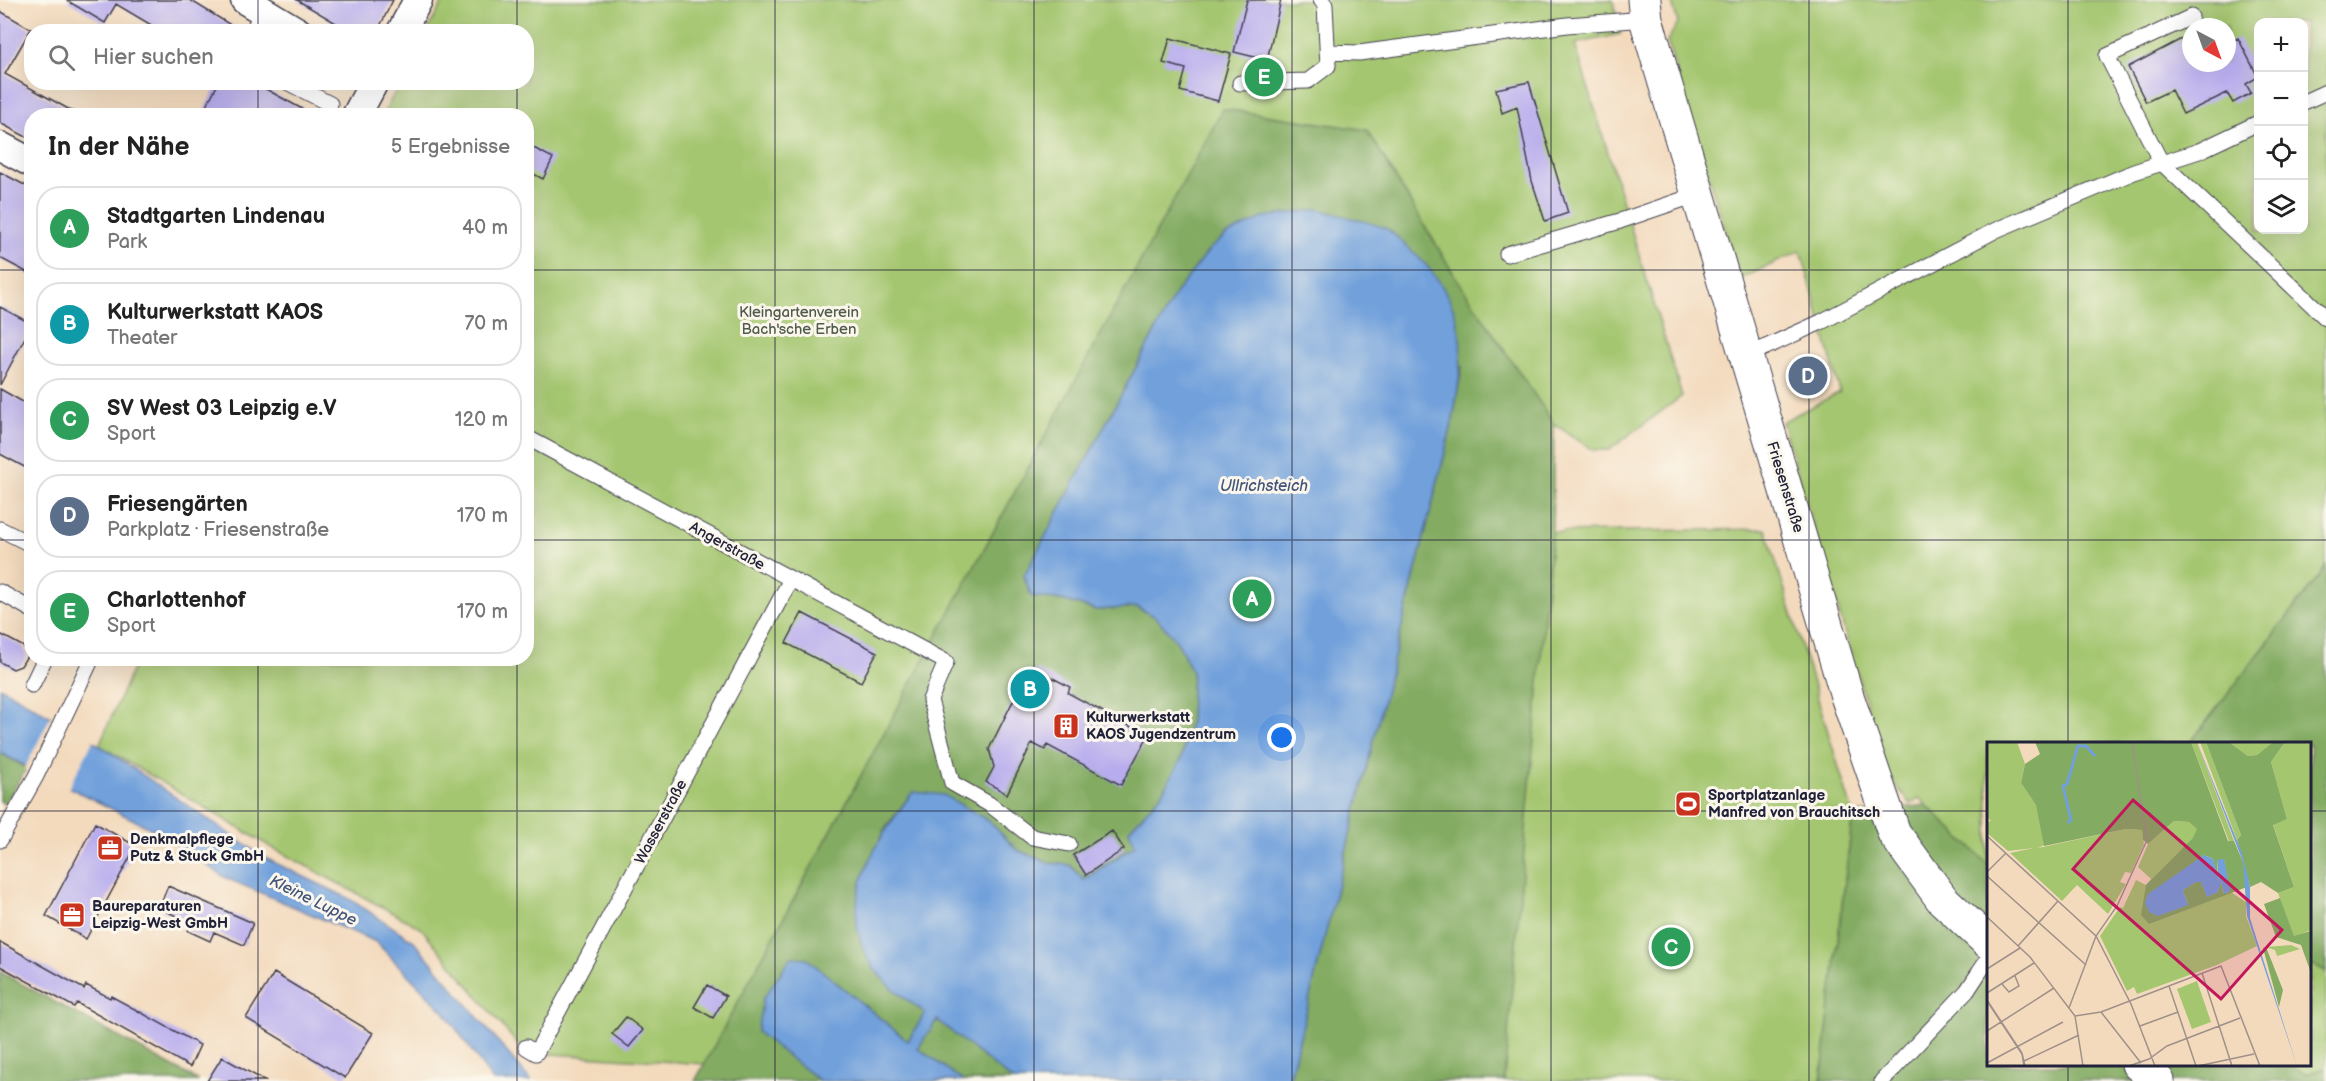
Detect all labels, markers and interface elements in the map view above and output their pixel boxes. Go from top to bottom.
north arrow [2182,18,2236,72]
map controls [2254,18,2308,234]
button: + [2254,18,2308,72]
search box [24,24,534,90]
icon: search [45,41,78,74]
text: Hier suchen [93,44,214,71]
pin: E [1244,54,1284,100]
button: − [2254,72,2308,126]
button: locate [2254,126,2308,180]
text: In der Nähe [48,132,190,163]
text: 5 Ergebnisse [391,135,510,159]
button: layers [2254,180,2308,234]
text: Stadtgarten Lindenau [107,203,325,230]
text: A [63,216,76,240]
text: 40 m [462,216,508,240]
text: Park [107,230,147,254]
text: Kulturwerkstatt KAOS [107,299,323,326]
park label: Kleingartenverein Bach'sche Erben [739,303,859,339]
text: B [62,312,77,336]
text: 70 m [464,312,508,336]
text: Theater [107,326,177,350]
pin: D [1788,354,1828,398]
text: SV West 03 Leipzig e.V [107,395,337,422]
text: C [62,408,77,432]
text: 120 m [455,408,508,432]
text: Sport [107,422,156,446]
street label: Friesenstraße [1762,439,1808,535]
water label: Ullrichsteich [1220,477,1308,496]
text: Friesengärten [107,491,248,518]
text: D [63,504,76,528]
text: 170 m [457,504,508,528]
street label: Angerstraße [686,517,768,575]
text: Parkplatz · Friesenstraße [107,518,329,542]
pin: A [1232,576,1272,622]
text: Charlottenhof [107,587,246,614]
text: E [63,600,76,624]
text: 170 m [457,600,508,624]
text: Sport [107,614,156,638]
pin: B [1010,666,1050,712]
place label: Kulturwerkstatt KAOS Jugendzentrum [1086,708,1236,744]
building icon: Kulturwerkstatt KAOS Jugendzentrum [1051,711,1081,741]
your location [1267,723,1296,752]
inset map [1987,742,2311,1066]
street label: Wasserstraße [631,776,691,868]
place label: Sportplatzanlage Manfred von Brauchitsch [1708,786,1880,822]
sports icon: Sportplatzanlage Manfred von Brauchitsch [1673,789,1703,819]
place label: Denkmalpflege Putz & Stuck GmbH [130,830,264,866]
office icon: Denkmalpflege Putz & Stuck GmbH [95,833,125,863]
water label: Kleine Luppe [266,872,360,930]
place label: Baureparaturen Leipzig-West GmbH [92,897,228,933]
office icon: Baureparaturen Leipzig-West GmbH [57,900,87,930]
pin: C [1652,924,1690,970]

